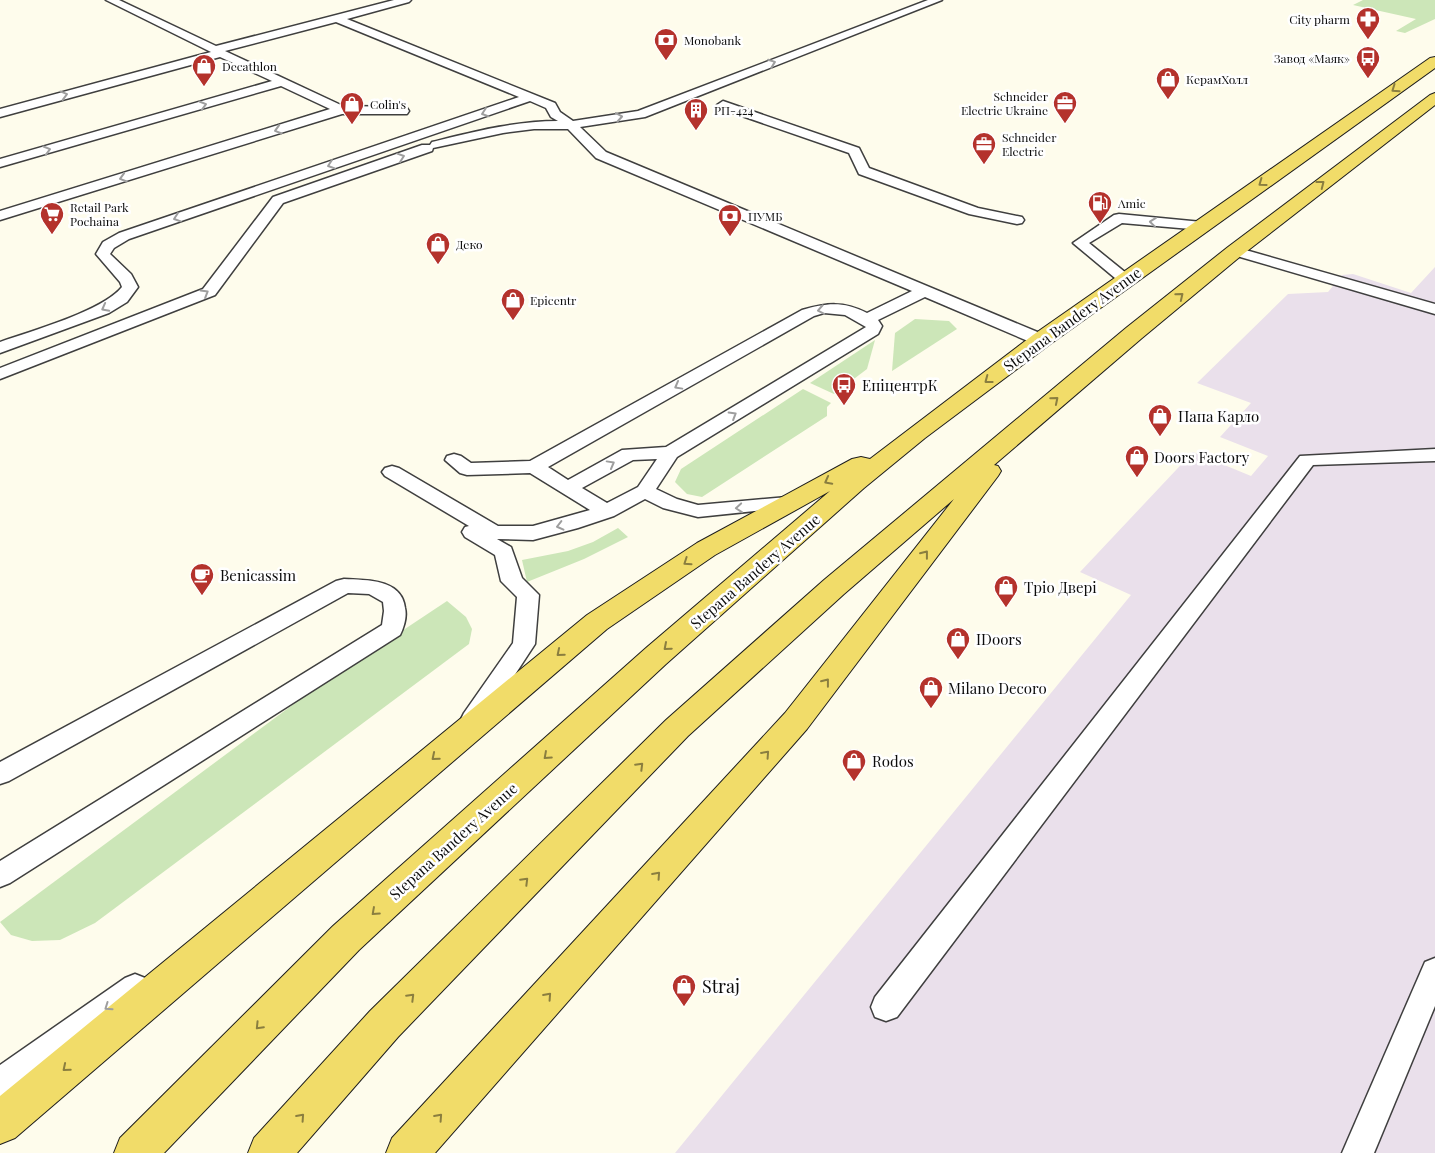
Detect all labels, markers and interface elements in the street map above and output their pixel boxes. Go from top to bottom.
pharmacy icon: City pharm [1355,6,1381,40]
place label: City pharm [1289,11,1350,27]
bank icon: Monobank [653,27,679,61]
place label: Monobank [684,32,741,48]
bus stop icon: Завод «Маяк» [1355,45,1381,79]
place label: Завод «Маяк» [1274,50,1350,66]
shop icon: Decathlon [191,53,217,87]
place label: Decathlon [222,58,277,74]
one-way arrow [767,59,775,69]
shop icon: КерамХолл [1155,66,1181,100]
place label: КерамХолл [1186,71,1248,87]
one-way arrow [1391,83,1401,92]
place label: Schneider Electric Ukraine [961,88,1049,118]
office icon: Schneider Electric Ukraine [1052,90,1078,124]
one-way arrow [59,91,67,101]
shop icon: Colin's [339,91,365,125]
place label: Colin's [370,96,406,112]
building icon: РП-424 [683,97,709,131]
one-way arrow [199,100,207,111]
place label: РП-424 [714,102,754,118]
one-way arrow [481,107,490,117]
one-way arrow [614,113,623,123]
one-way arrow [274,124,282,134]
place label: Schneider Electric [1002,129,1057,159]
office icon: Schneider Electric [971,131,997,165]
one-way arrow [42,145,50,155]
one-way arrow [397,153,405,163]
one-way arrow [327,160,336,170]
one-way arrow [119,173,127,183]
one-way arrow [1259,177,1268,186]
one-way arrow [1315,182,1324,190]
fuel station icon: Amic [1087,190,1113,224]
place label: Amic [1117,195,1146,211]
place label: Retail Park Pochaina [70,199,129,229]
supermarket icon: Retail Park Pochaina [39,201,65,235]
bank icon: ПУМБ [717,203,743,237]
place label: ПУМБ [748,208,782,224]
one-way arrow [174,212,182,222]
one-way arrow [1149,216,1157,227]
shop icon: Деко [425,231,451,265]
place label: Деко [456,236,483,252]
street label: Stepana Bandery Avenue [999,262,1145,376]
shop icon: Epicentr [500,287,526,321]
one-way arrow [199,289,208,299]
place label: Epicentr [530,292,577,308]
one-way arrow [1174,293,1183,301]
one-way arrow [101,302,110,312]
one-way arrow [817,305,826,315]
bus stop icon: ЕпіцентрК [831,372,857,406]
one-way arrow [985,374,994,382]
place label: ЕпіцентрК [862,375,938,395]
one-way arrow [675,380,684,390]
one-way arrow [1050,397,1059,406]
shop icon: Папа Карло [1147,403,1173,437]
place label: Папа Карло [1178,406,1259,426]
one-way arrow [727,412,736,422]
shop icon: Doors Factory [1124,444,1150,478]
place label: Doors Factory [1154,447,1250,467]
one-way arrow [605,461,614,471]
one-way arrow [825,475,834,485]
one-way arrow [734,502,742,513]
street label: Stepana Bandery Avenue [686,509,824,633]
one-way arrow [556,520,565,531]
one-way arrow [920,551,928,560]
one-way arrow [683,556,693,565]
cafe icon: Benicassim [189,562,215,596]
place label: Benicassim [220,565,297,585]
shop icon: Тріо Двері [993,574,1019,608]
place label: Тріо Двері [1024,577,1097,597]
shop icon: IDoors [945,626,971,660]
place label: IDoors [976,629,1022,649]
one-way arrow [664,641,673,650]
one-way arrow [557,647,566,655]
shop icon: Milano Decoro [918,675,944,709]
place label: Milano Decoro [948,678,1047,698]
one-way arrow [820,679,828,688]
shop icon: Rodos [841,748,867,782]
one-way arrow [543,750,552,759]
one-way arrow [432,751,441,760]
one-way arrow [760,751,769,760]
place label: Rodos [872,751,914,771]
one-way arrow [634,763,643,772]
street label: Stepana Bandery Avenue [385,778,521,904]
one-way arrow [651,872,660,881]
one-way arrow [520,878,529,887]
one-way arrow [371,906,380,915]
shop icon: Straj [671,973,697,1007]
place label: Straj [702,974,740,998]
one-way arrow [542,992,551,1001]
one-way arrow [405,994,414,1003]
one-way arrow [104,1001,113,1011]
one-way arrow [256,1021,265,1030]
one-way arrow [62,1062,71,1071]
one-way arrow [296,1113,305,1122]
one-way arrow [434,1113,443,1122]

